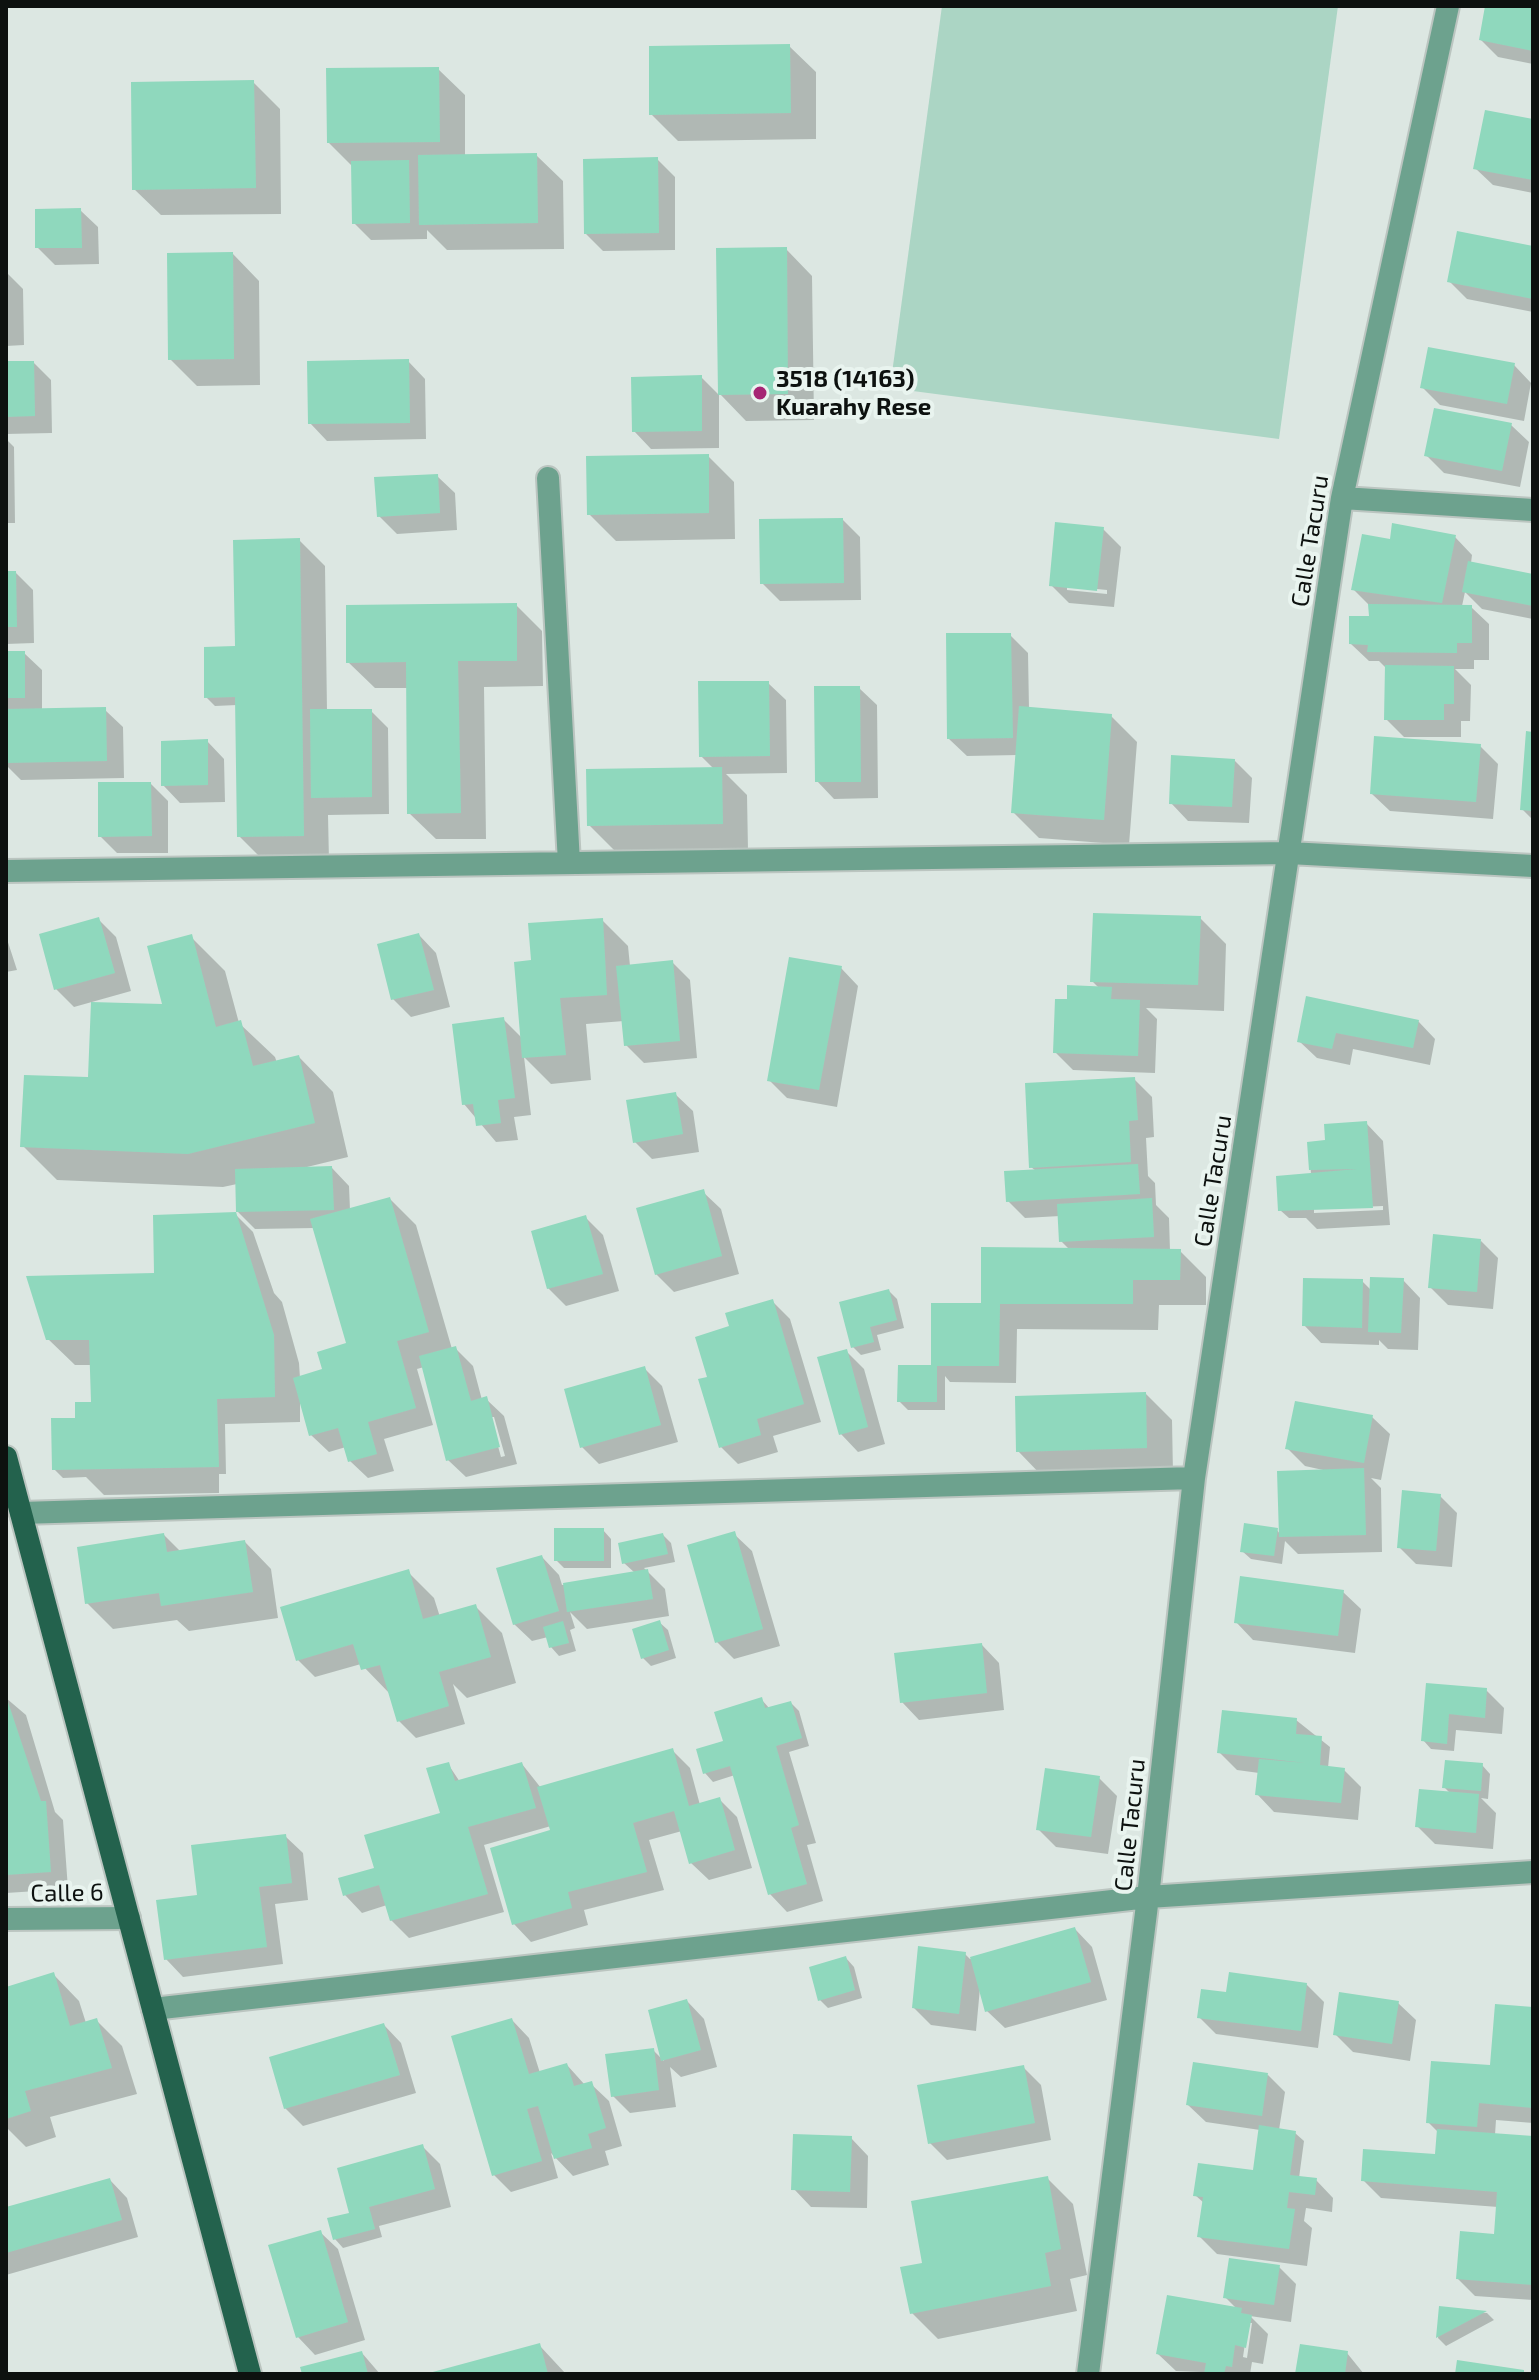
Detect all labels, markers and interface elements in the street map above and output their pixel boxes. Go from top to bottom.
place label: 3518 (14163) Kuarahy Rese [776,365,931,421]
marker: 3518 (14163) Kuarahy Rese [751,384,769,402]
street label: Calle Tacuru [1285,473,1335,609]
street label: Calle Tacuru [1188,1113,1238,1249]
street label: Calle Tacuru [1109,1757,1151,1893]
street label: Calle 6 [30,1878,104,1908]

